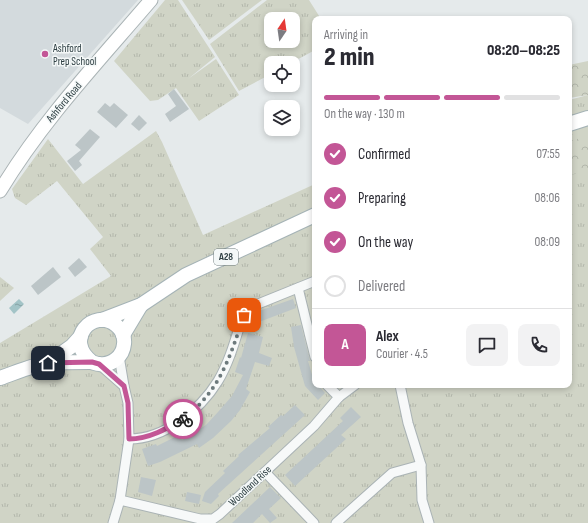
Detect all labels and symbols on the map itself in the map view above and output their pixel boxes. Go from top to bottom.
north arrow [264,12,300,48]
place label: Ashford Prep School [52,42,96,68]
marker: Ashford Prep School [40,49,50,59]
street label: Ashford Road [43,79,85,126]
road number: A28 [214,249,238,265]
pin [227,298,261,332]
pin [31,346,65,380]
courier [163,399,203,439]
street label: Woodland Rise [226,463,274,509]

